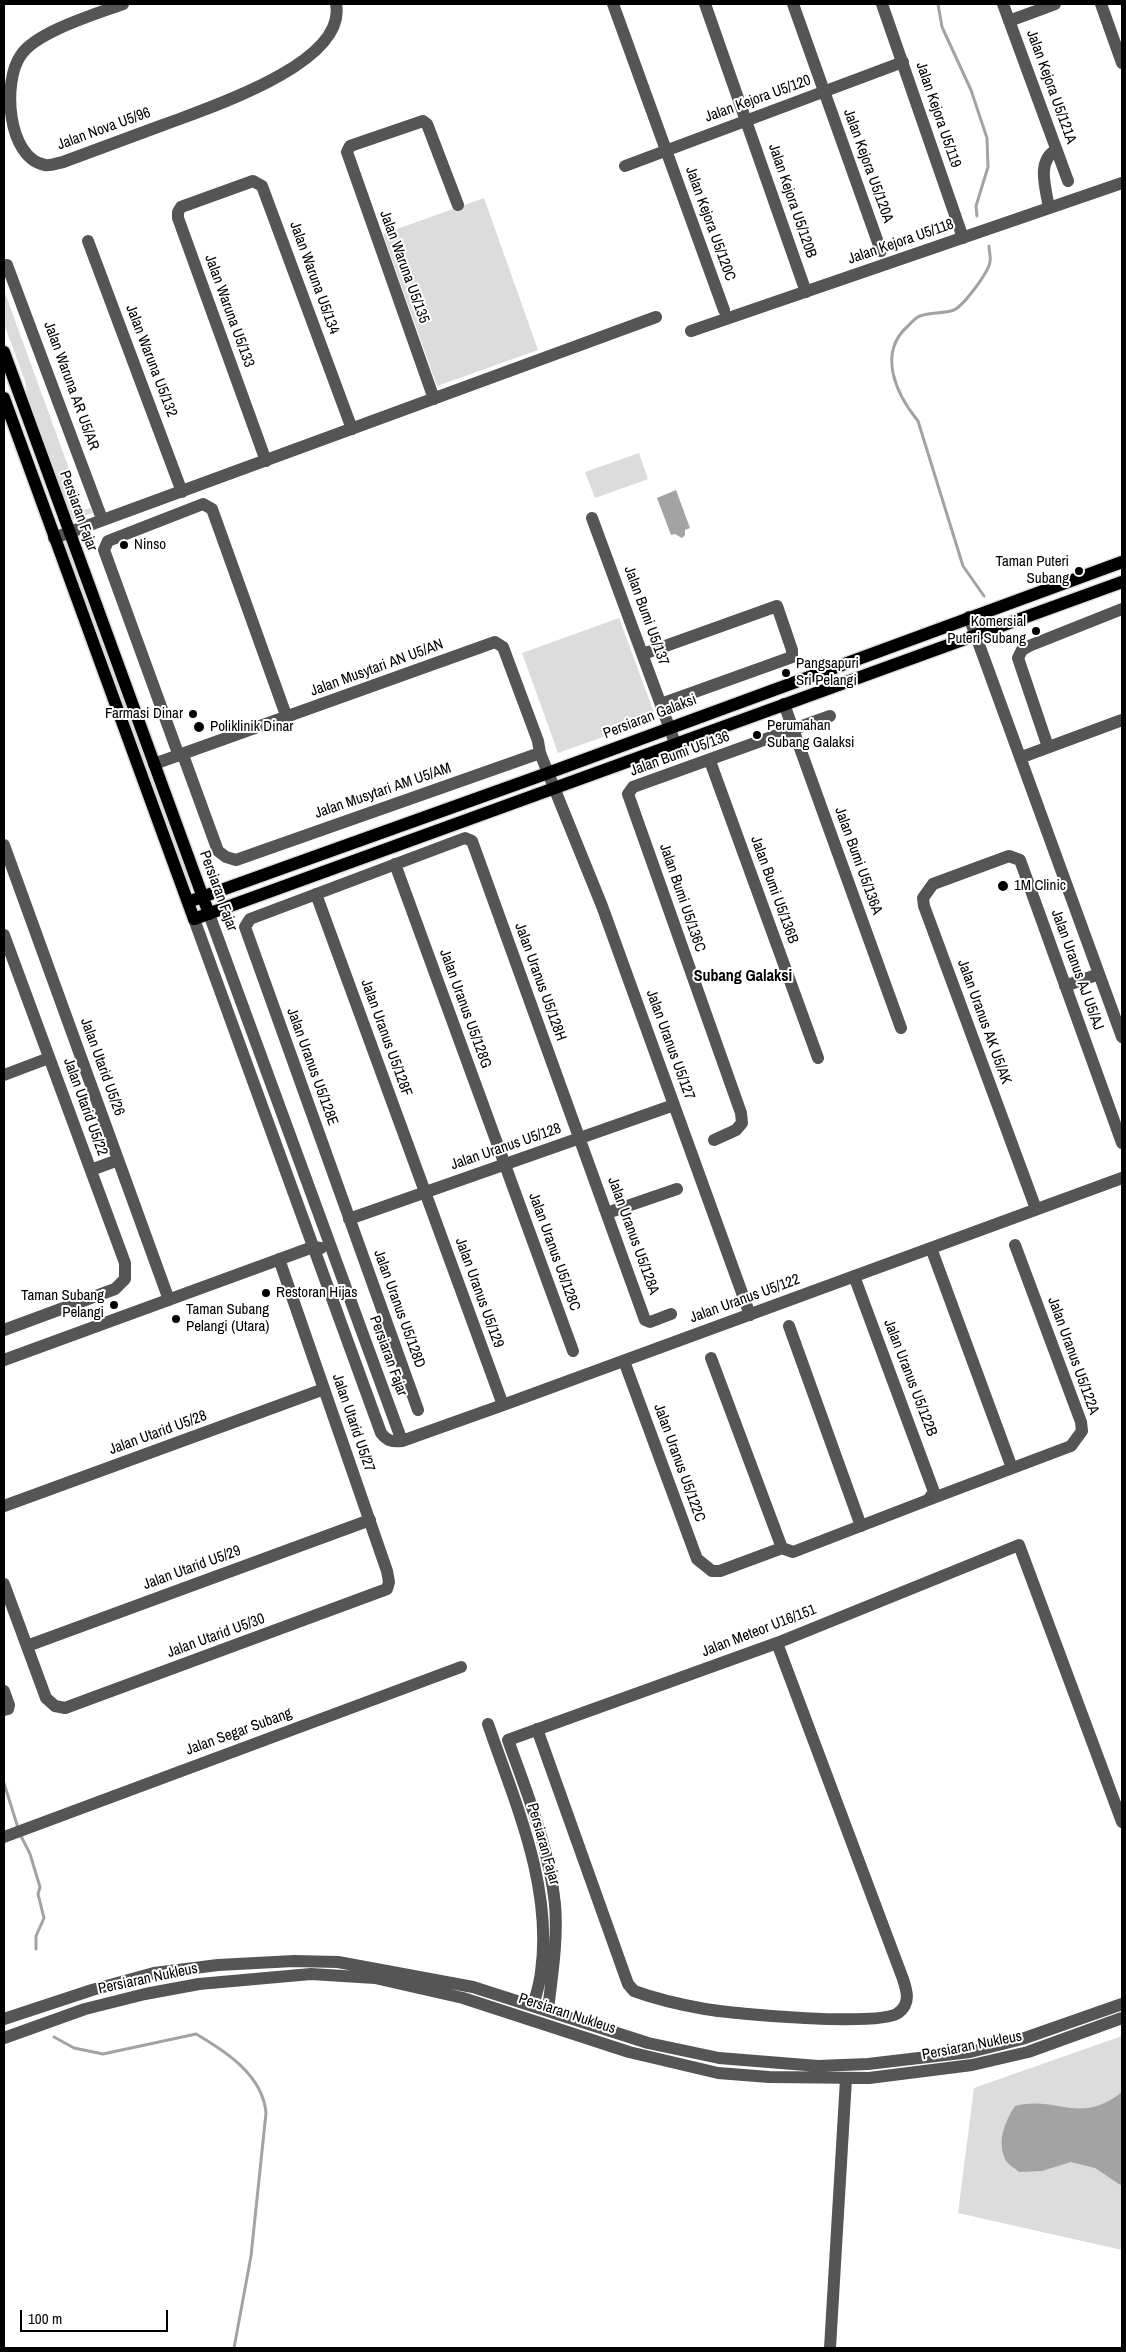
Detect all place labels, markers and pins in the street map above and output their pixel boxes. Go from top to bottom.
place label: Ninso [134,536,166,554]
marker: Ninso [118,539,130,551]
place label: Taman Puteri Subang [996,553,1069,588]
marker: Taman Puteri Subang [1073,565,1085,577]
place label: Komersial Puteri Subang [947,613,1026,648]
marker: Komersial Puteri Subang [1030,625,1042,637]
place label: Pangsapuri Sri Pelangi [796,655,859,690]
marker: Pangsapuri Sri Pelangi [780,667,792,679]
place label: Farmasi Dinar [105,705,183,723]
marker: Farmasi Dinar [187,708,199,720]
place label: Perumahan Subang Galaksi [767,717,855,752]
place label: Poliklinik Dinar [210,718,293,736]
marker: Poliklinik Dinar [192,720,206,734]
marker: Perumahan Subang Galaksi [751,729,763,741]
place label: 1M Clinic [1014,877,1066,895]
marker: 1M Clinic [996,879,1010,893]
place label: Restoran Hijas [276,1284,357,1302]
place label: Taman Subang Pelangi [21,1287,104,1322]
marker: Restoran Hijas [260,1287,272,1299]
marker: Taman Subang Pelangi [108,1299,120,1311]
place label: Taman Subang Pelangi (Utara) [186,1301,269,1336]
marker: Taman Subang Pelangi (Utara) [170,1313,182,1325]

